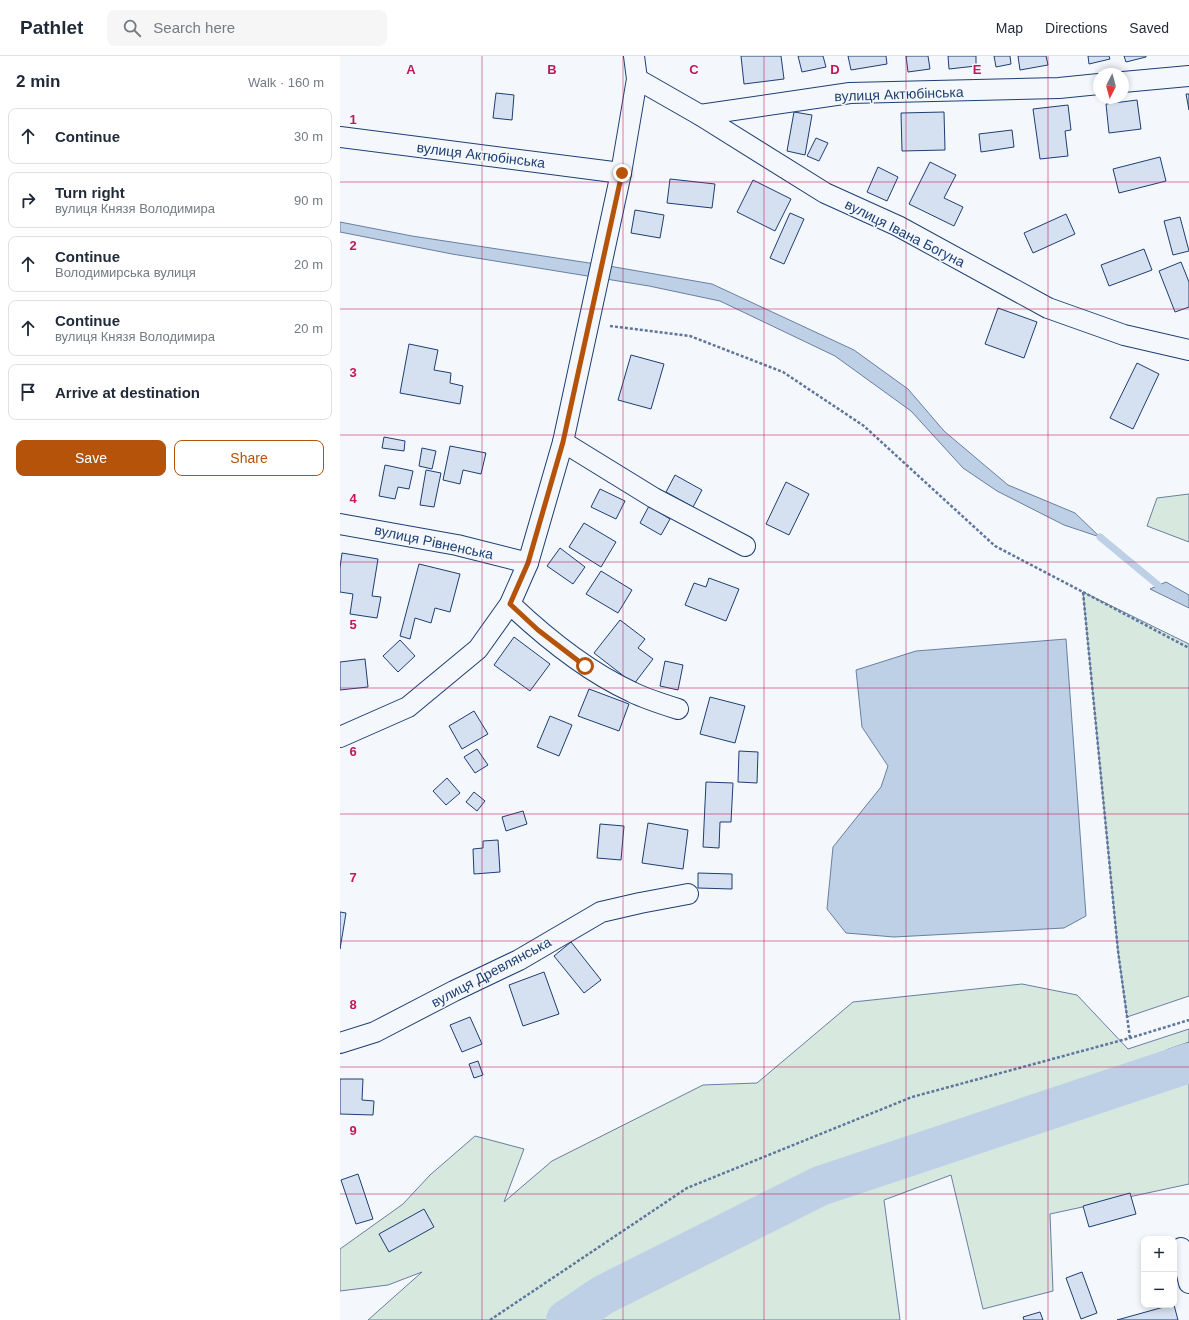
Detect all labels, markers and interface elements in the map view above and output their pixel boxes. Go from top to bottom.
search box [107,10,387,46]
text: Pathlet [20,17,83,38]
icon: search [121,17,143,39]
text: Search here [153,19,235,36]
text: Map [996,20,1023,36]
text: Directions [1045,20,1107,36]
text: Saved [1129,20,1169,36]
text: A [406,62,416,77]
text: B [547,62,557,77]
text: C [689,62,699,77]
text: D [830,62,840,77]
text: E [973,62,982,77]
north arrow [1093,68,1129,104]
text: 2 min [16,72,60,91]
text: Walk · 160 m [248,75,324,90]
street label: вулиця Актюбінська [834,84,964,104]
text: 1 [349,112,357,127]
icon: ahead [17,125,39,147]
text: Continue [55,128,120,145]
text: 30 m [294,129,323,144]
street label: вулиця Актюбінська [416,139,546,171]
route end [613,164,631,182]
text: Turn right [55,184,125,201]
icon: right [17,189,39,211]
text: 90 m [294,193,323,208]
street label: вулиця Івана Богуна [842,196,968,270]
text: вулиця Князя Володимира [55,201,215,216]
text: 2 [349,238,357,253]
text: Continue [55,248,120,265]
icon: ahead [17,253,39,275]
text: 20 m [294,257,323,272]
text: Володимирська вулиця [55,265,196,280]
text: Continue [55,312,120,329]
icon: ahead [17,317,39,339]
text: 20 m [294,321,323,336]
text: вулиця Князя Володимира [55,329,215,344]
text: 3 [349,365,357,380]
icon: arrive [17,381,39,403]
text: Arrive at destination [55,384,200,401]
button: Save [16,440,166,476]
button: Share [174,440,324,476]
text: 4 [349,491,357,506]
street label: вулиця Рівненська [373,522,495,562]
text: 5 [349,617,357,632]
route start [576,657,594,675]
text: 6 [349,744,357,759]
text: 7 [349,870,357,885]
street label: вулиця Древлянська [428,934,554,1010]
text: 8 [349,997,357,1012]
text: 9 [349,1123,357,1138]
map controls [1141,1236,1177,1308]
button: + [1141,1236,1177,1272]
button: − [1141,1272,1177,1308]

